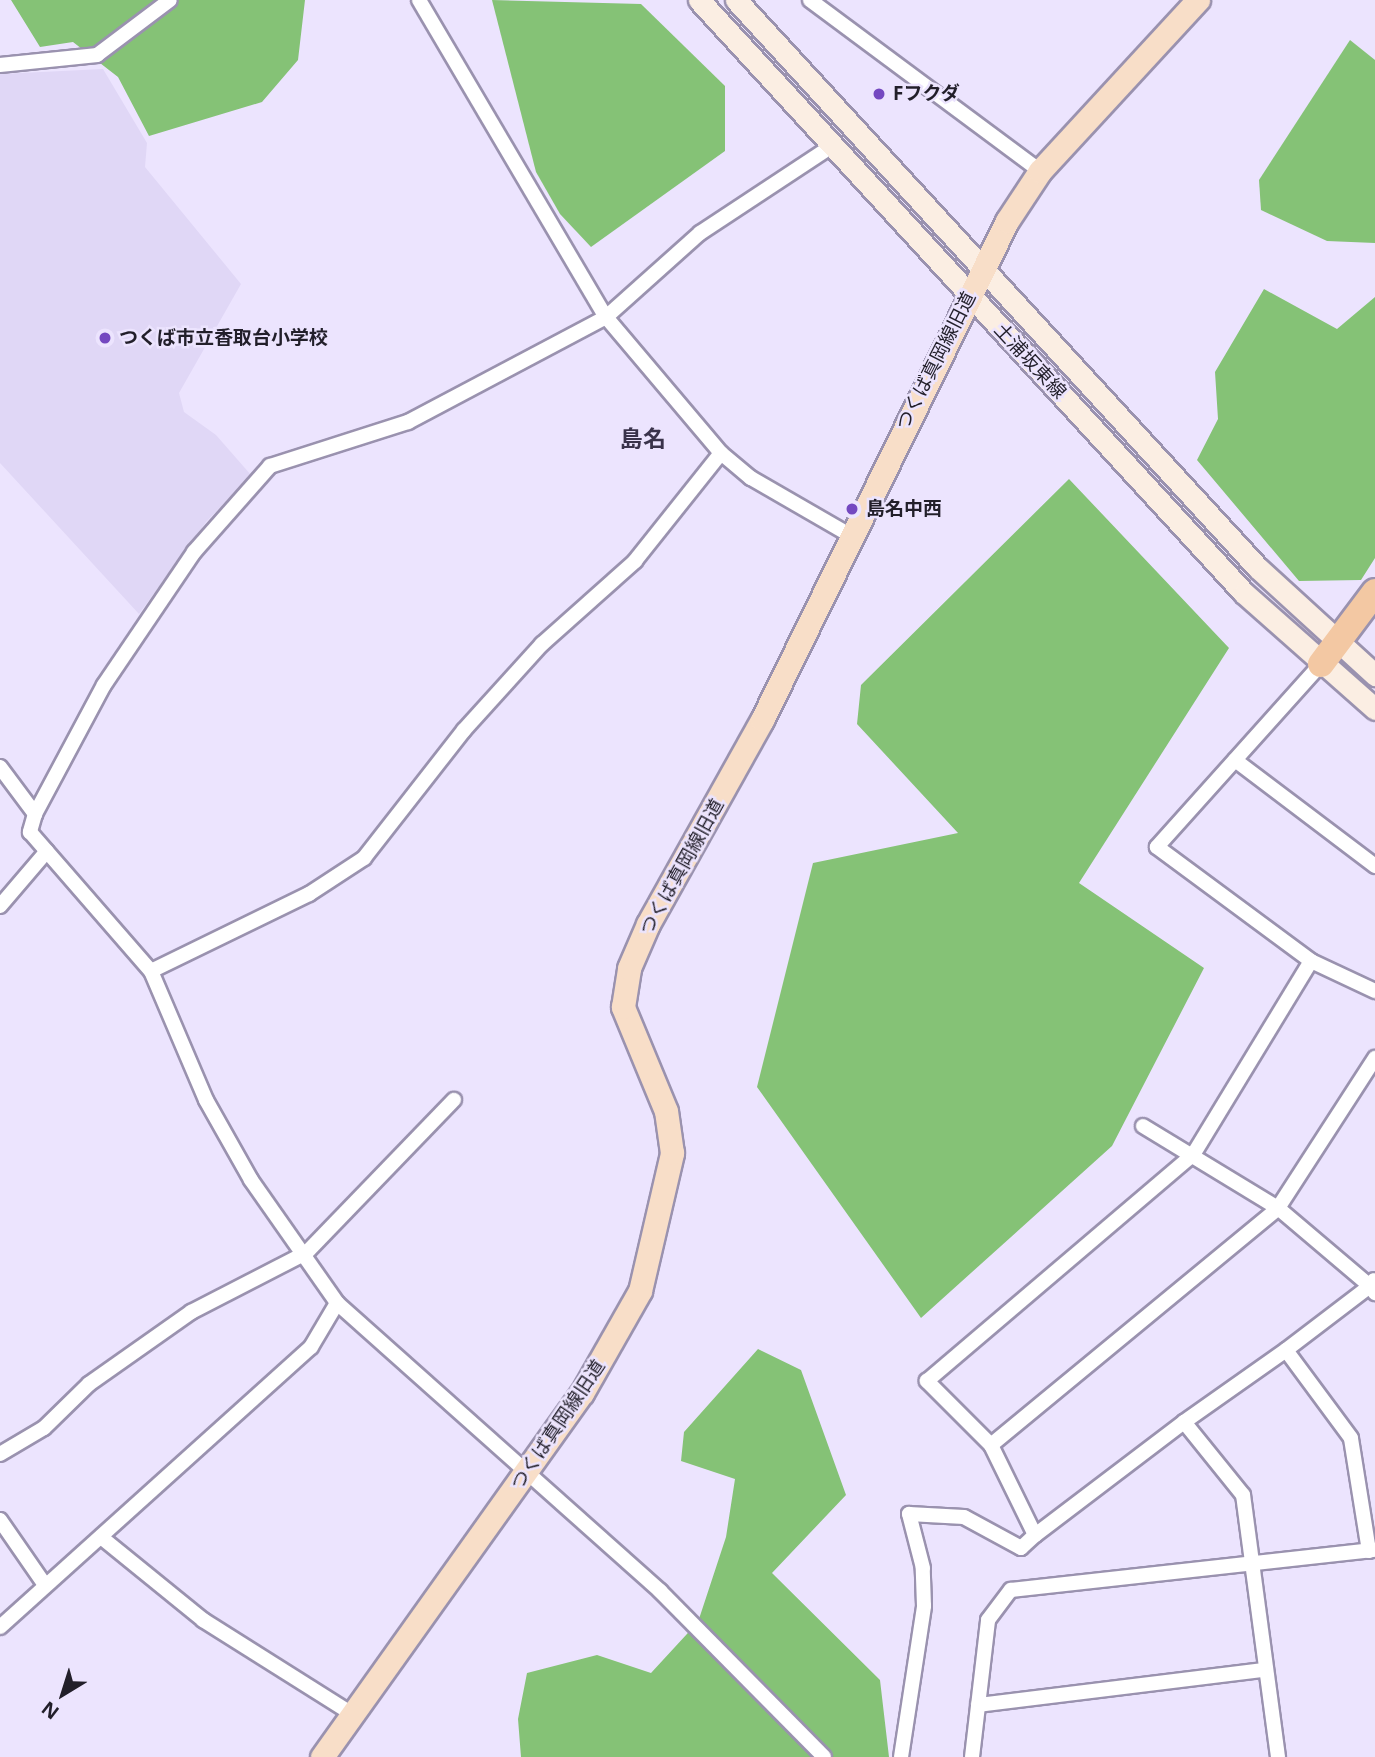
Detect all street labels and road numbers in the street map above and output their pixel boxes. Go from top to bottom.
street label: つくば真岡線旧道 [891,288,981,434]
street label: 土浦坂東線 [989,318,1071,404]
street label: つくば真岡線旧道 [635,795,729,939]
street label: つくば真岡線旧道 [506,1356,610,1494]

